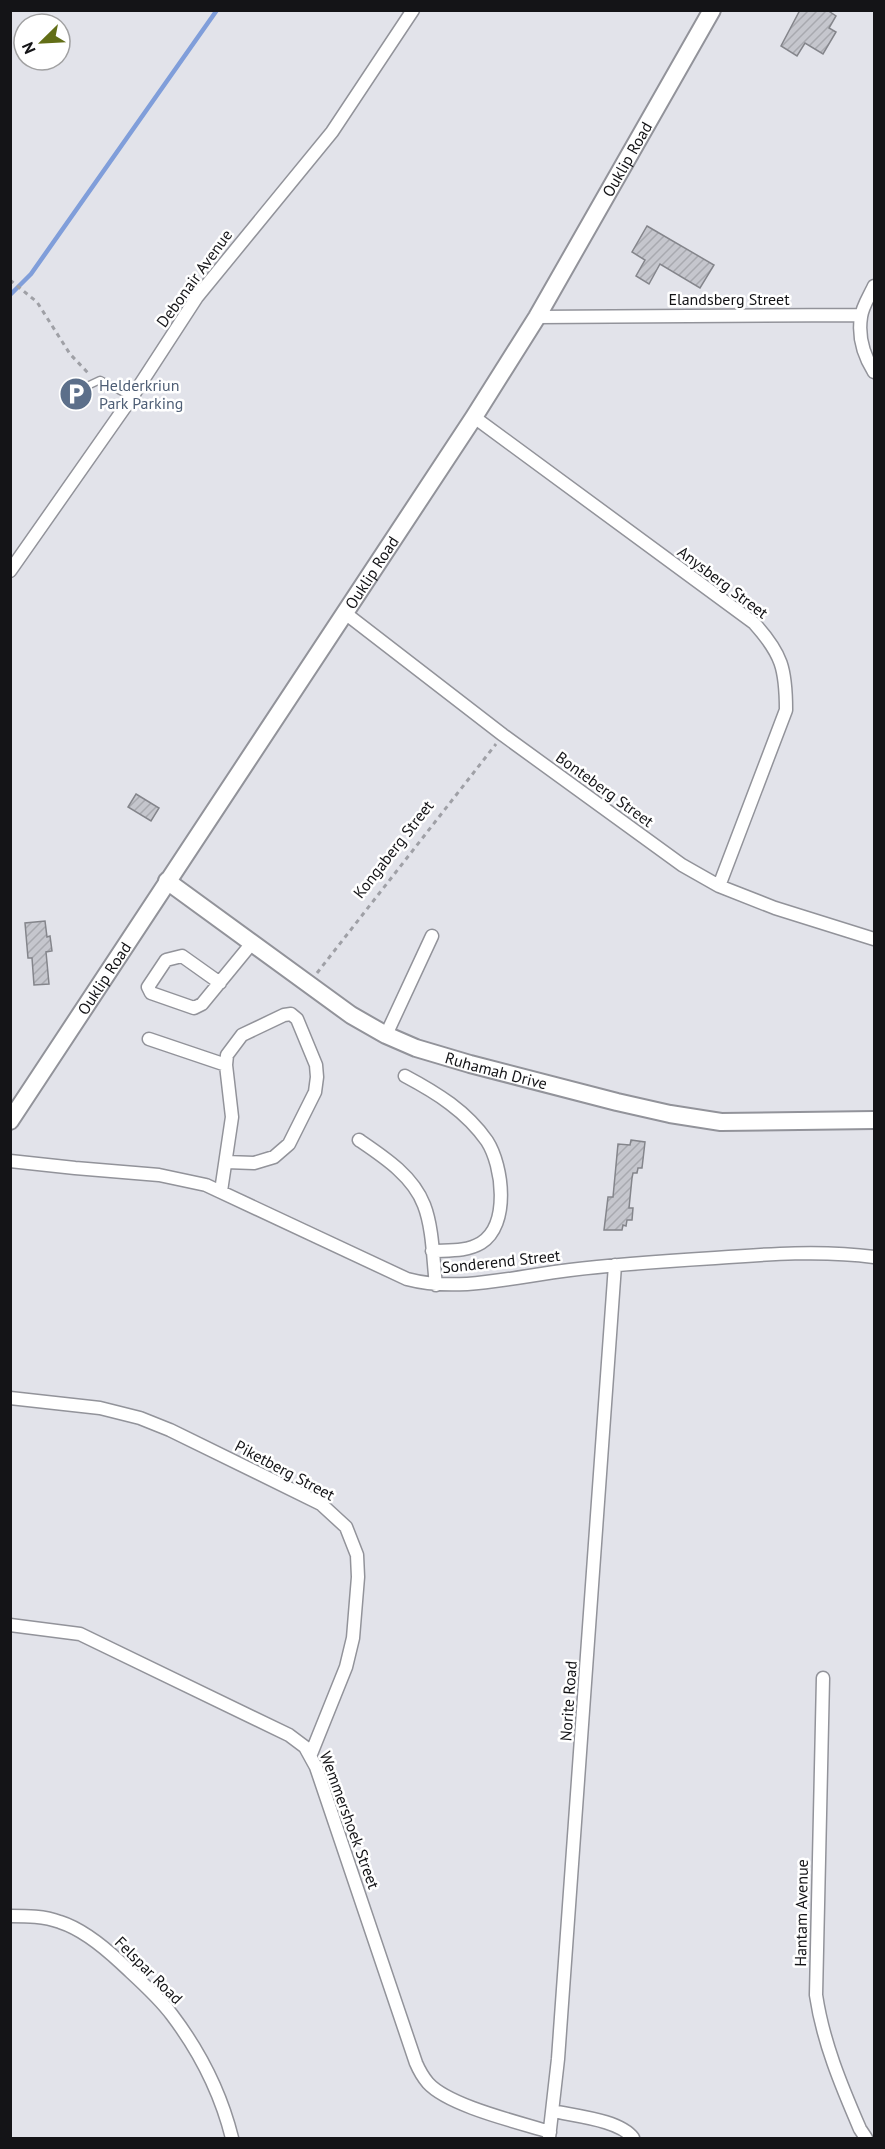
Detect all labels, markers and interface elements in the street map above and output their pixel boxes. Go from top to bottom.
north arrow [12,12,72,72]
text: N [17,39,40,57]
street label: Ouklip Road [598,118,656,200]
street label: Debonair Avenue [152,225,236,331]
street label: Elandsberg Street [668,289,790,309]
place label: Helderkriun Park Parking [99,375,183,413]
parking icon: Helderkriun Park Parking [58,376,94,412]
street label: Ouklip Road [340,532,403,613]
street label: Anysberg Street [674,541,773,623]
street label: Bonteberg Street [552,747,658,832]
street label: Kongaberg Street [349,796,438,902]
street label: Ouklip Road [73,938,135,1018]
street label: Ruhamah Drive [443,1047,549,1094]
street label: Sonderend Street [441,1245,562,1277]
street label: Piketberg Street [232,1435,339,1505]
street label: Norite Road [555,1660,581,1742]
street label: Wemmershoek Street [316,1749,384,1892]
street label: Hantam Avenue [790,1859,812,1967]
street label: Felspar Road [111,1932,187,2008]

